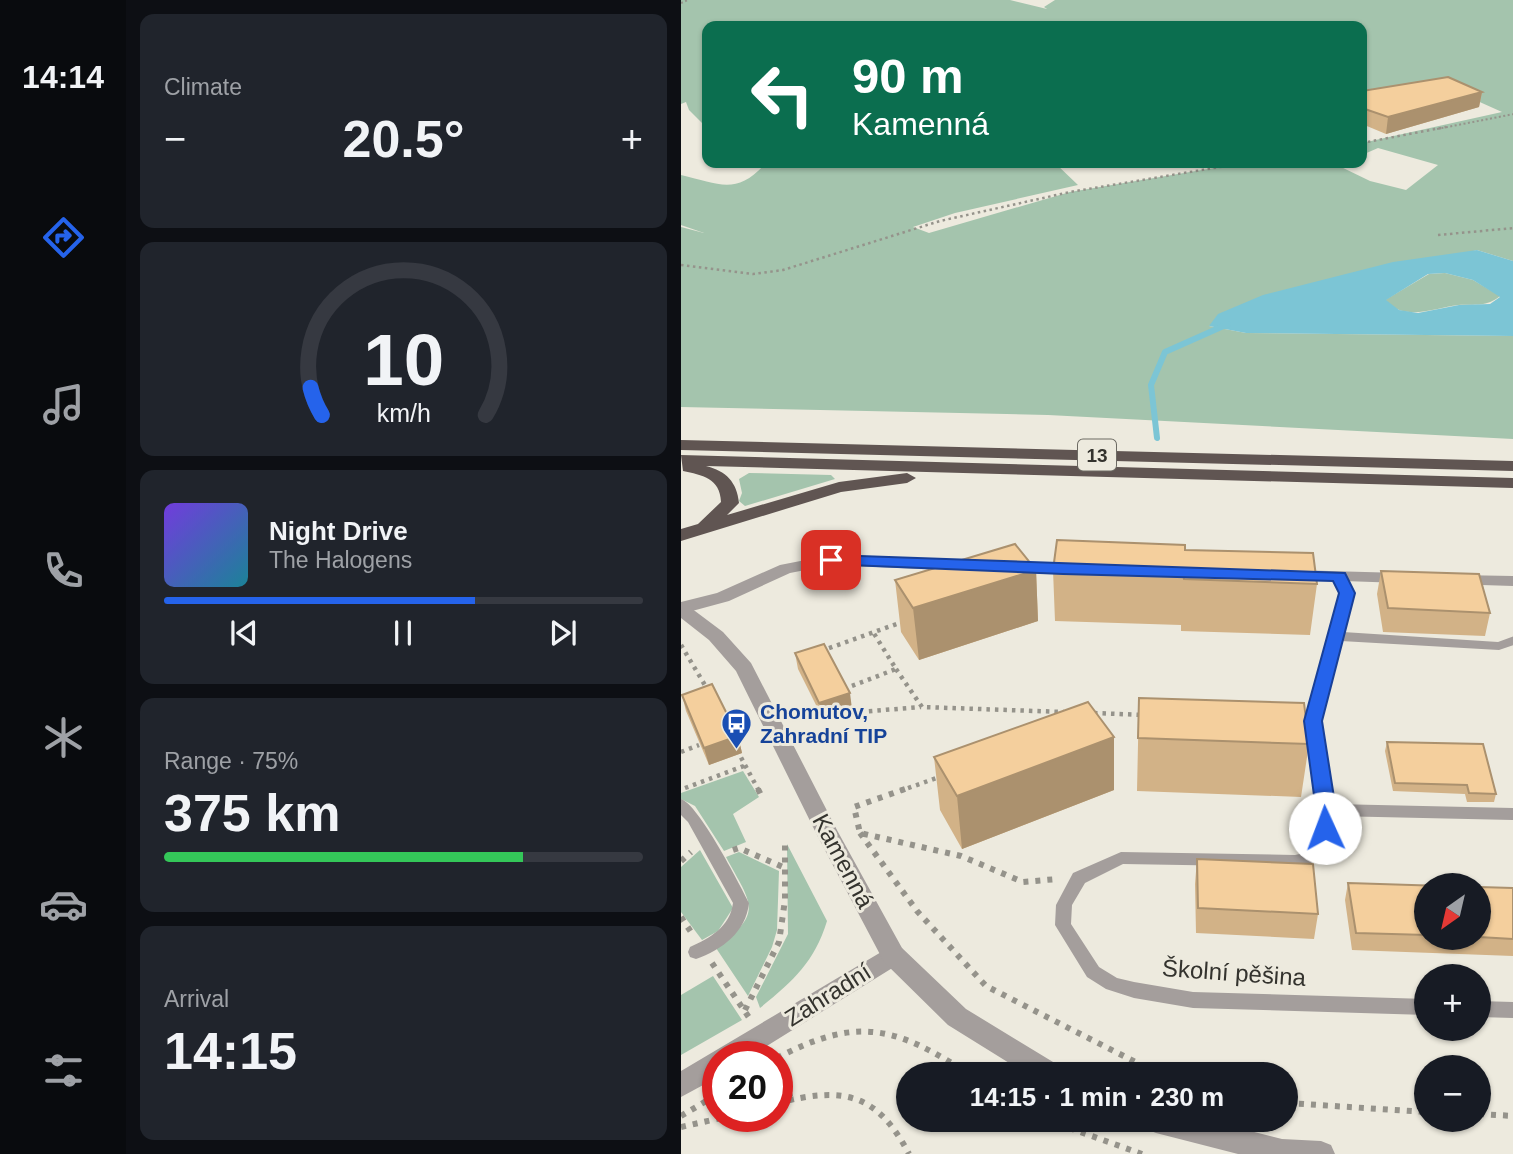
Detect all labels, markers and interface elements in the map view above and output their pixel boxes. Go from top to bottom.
icon: left [737,49,828,140]
text: 90 m [852,49,964,103]
text: 14:14 [22,59,104,95]
text: Climate [164,74,242,100]
text: Kamenná [852,106,989,142]
text: 20.5° [342,110,465,168]
text: − [164,118,186,160]
text: + [621,118,643,160]
icon: directions [39,213,88,262]
text: 10 [363,319,444,400]
icon: music [39,380,88,429]
text: km/h [376,399,431,427]
road number: 13 [1078,440,1116,470]
text: Night Drive [269,516,408,546]
pin [801,530,861,590]
icon: arrive [812,541,850,579]
icon: phone [39,546,88,595]
text: The Halogens [269,547,412,573]
icon: previous [225,614,263,652]
icon: pause [384,614,422,652]
icon: next [544,614,582,652]
place label: Chomutov, Zahradní TIP [760,700,887,747]
bus stop icon: Chomutov, Zahradní TIP [720,707,754,751]
icon: climate [39,713,88,762]
text: Range · 75% [164,748,298,774]
text: 375 km [164,784,340,842]
position arrow [1288,791,1362,865]
street label: Kamenná [807,809,880,913]
north arrow [1414,873,1491,950]
map controls [1414,873,1491,1132]
icon: car [39,880,88,929]
street label: Školní pěšina [1161,954,1307,991]
street label: Zahradní [780,958,876,1031]
button: + [1414,964,1491,1041]
text: Arrival [164,986,229,1012]
text: 14:15 [164,1022,297,1080]
speed limit sign: 20 [702,1041,793,1132]
icon: filters [39,1046,88,1095]
button: − [1414,1055,1491,1132]
text: 14:15 · 1 min · 230 m [970,1082,1224,1112]

